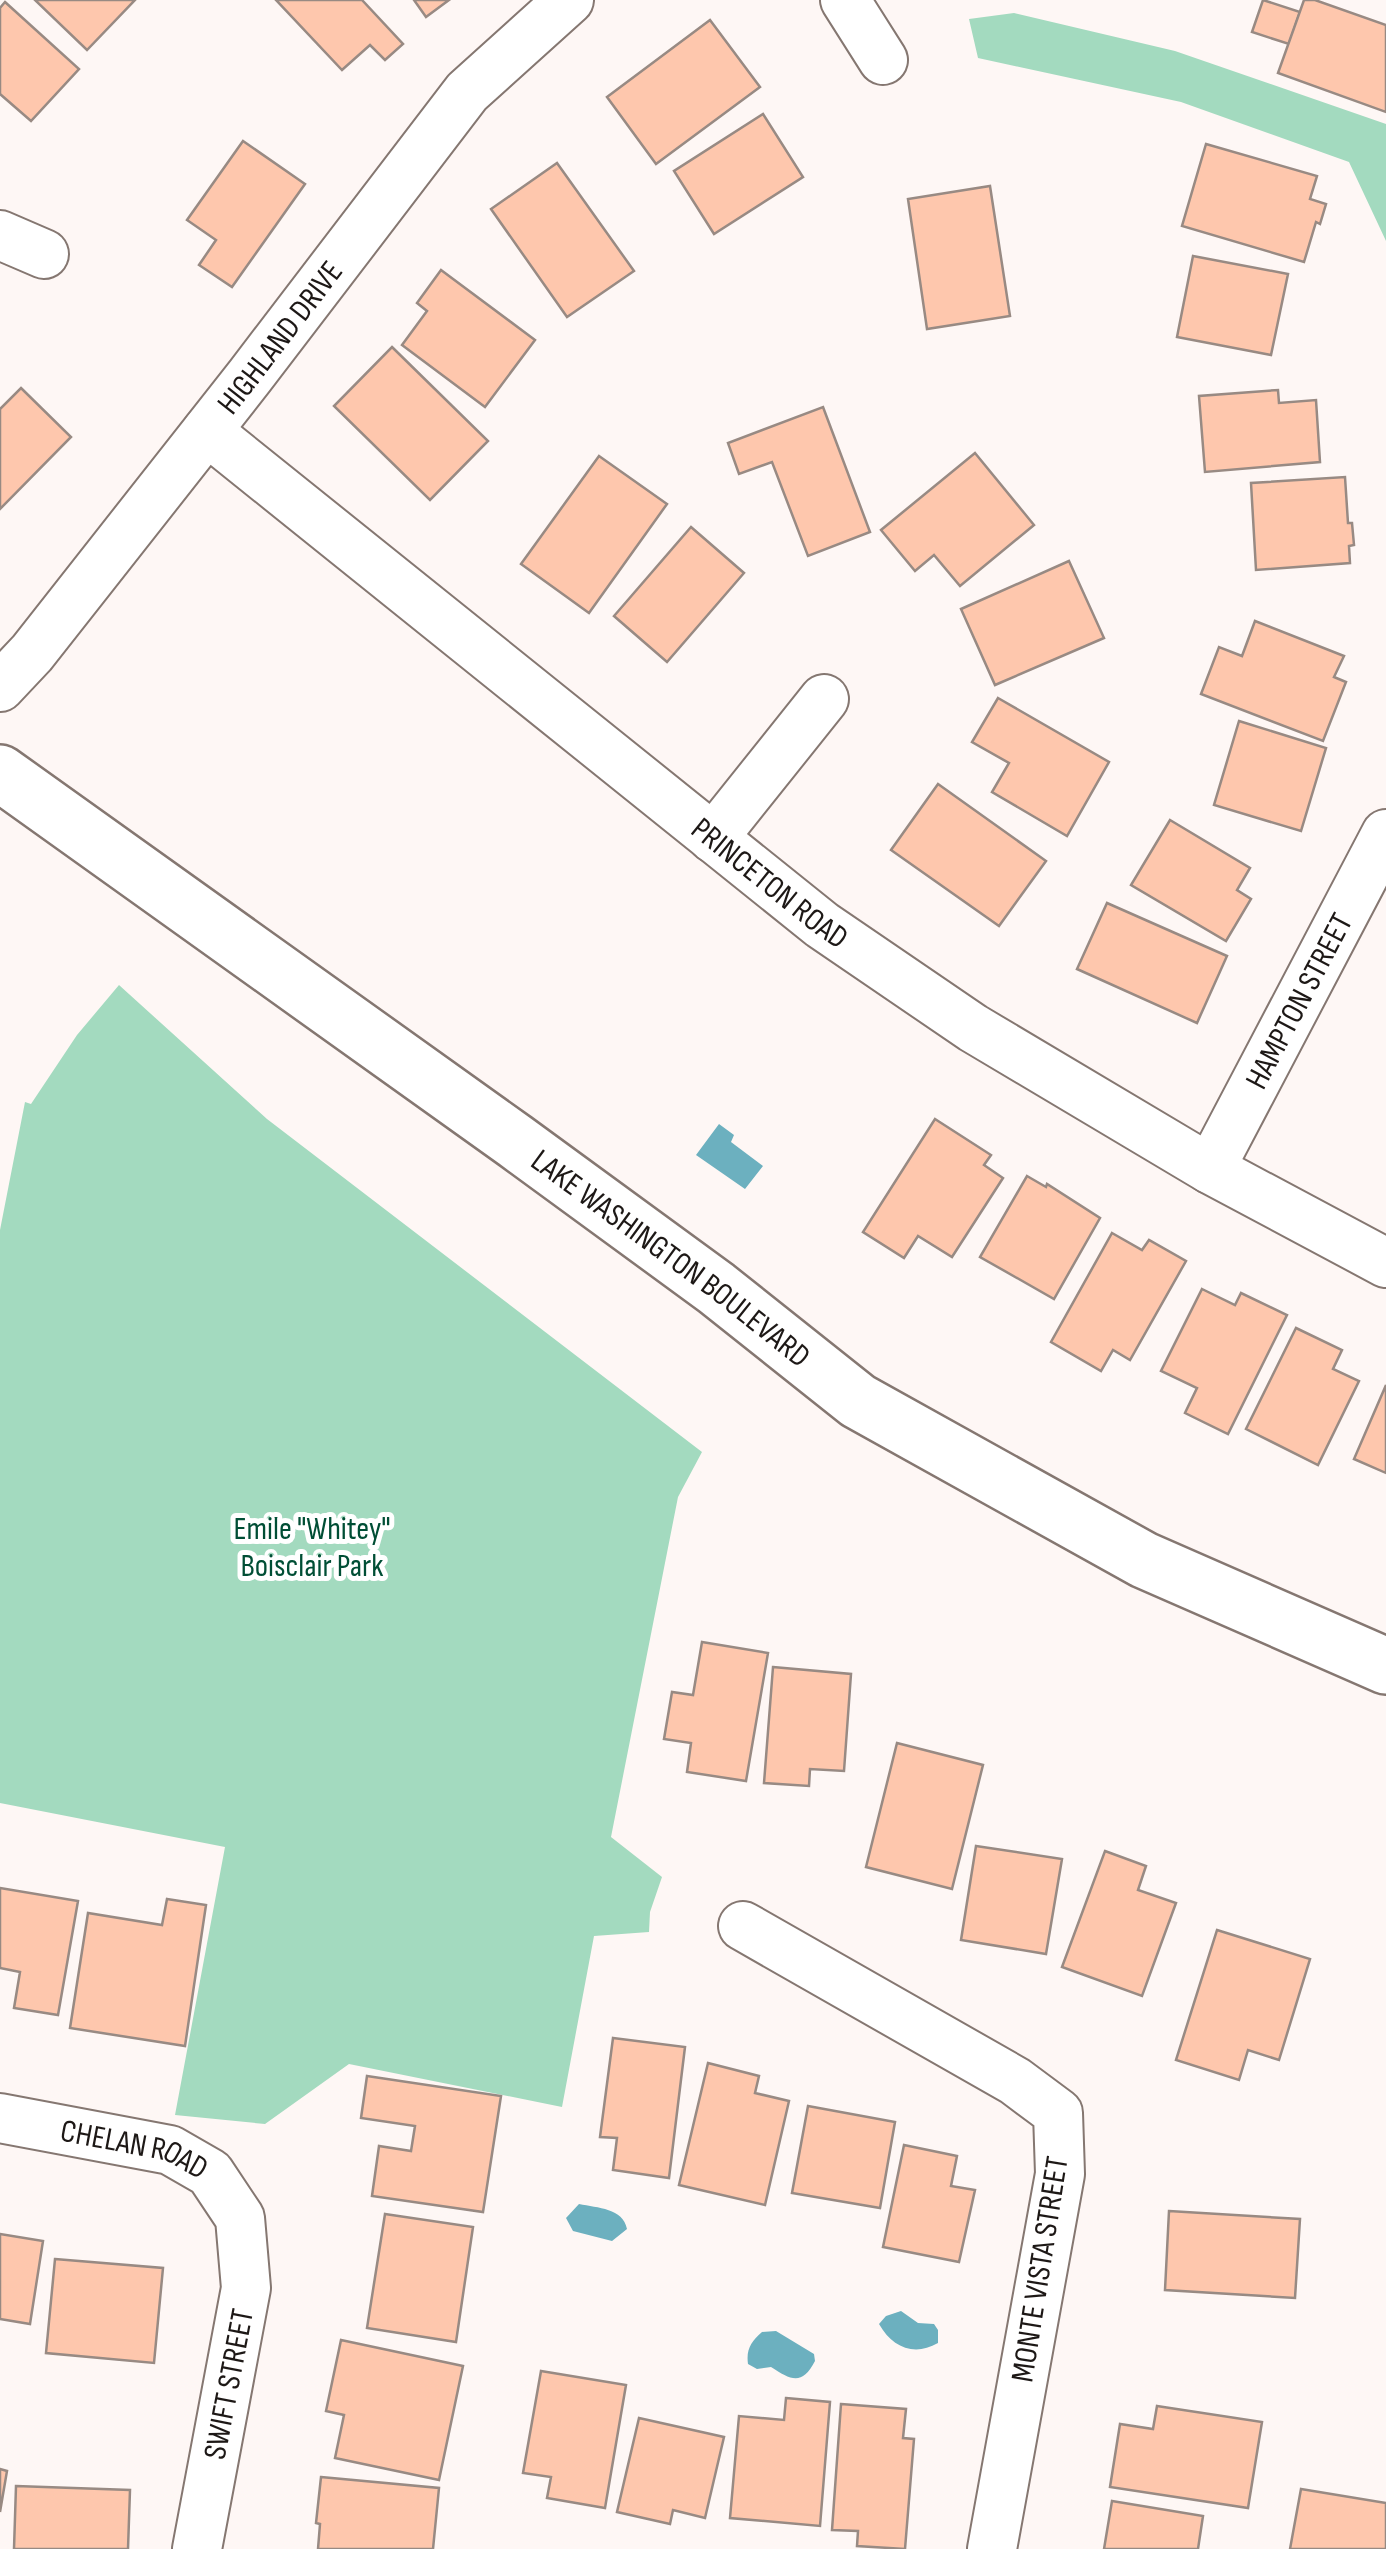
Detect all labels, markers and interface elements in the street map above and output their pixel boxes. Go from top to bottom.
street label: HIGHLAND DRIVE [210,254,352,422]
street label: PRINCETON ROAD [683,810,855,958]
street label: HAMPTON STREET [1238,907,1362,1096]
street label: LAKE WASHINGTON BOULEVARD [523,1142,818,1376]
park label: Emile "Whitey" Boisclair Park [233,1510,391,1586]
street label: CHELAN ROAD [57,2112,214,2189]
street label: MONTE VISTA STREET [1003,2154,1078,2385]
street label: SWIFT STREET [196,2306,263,2463]

